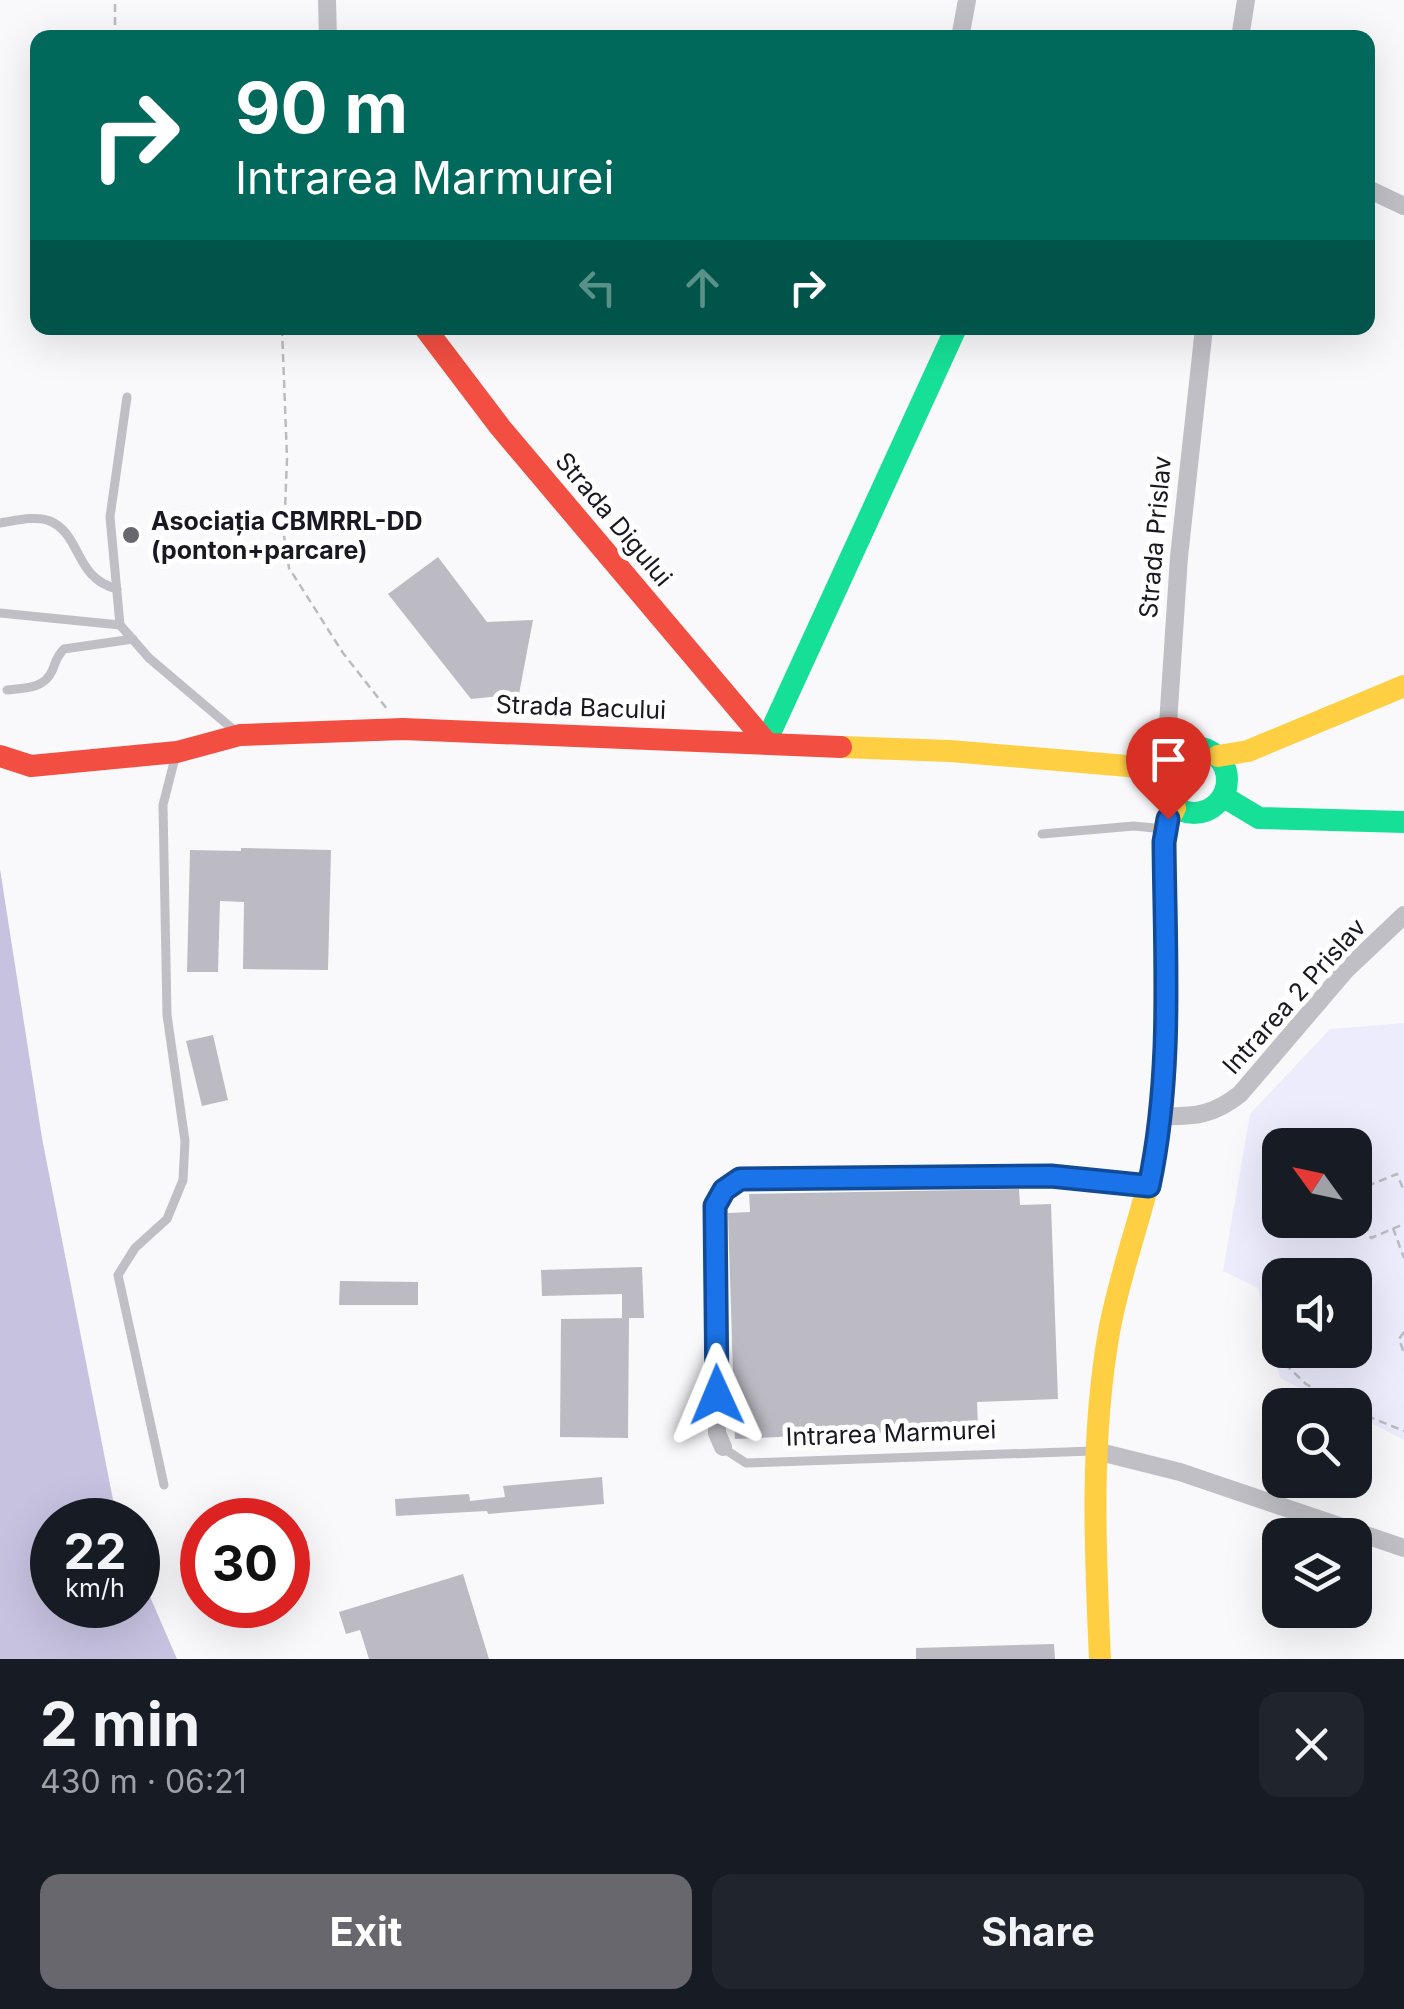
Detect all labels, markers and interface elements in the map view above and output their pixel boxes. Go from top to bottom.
text: 90 m [235,65,408,150]
icon: right [70,70,200,200]
text: Intrarea Marmurei [235,150,614,205]
icon: left [570,260,625,315]
icon: ahead [675,260,730,315]
icon: right [780,260,835,315]
street label: Strada Digului [549,446,679,592]
street label: Strada Prislav [1133,455,1177,619]
place label: Asociația CBMRRL-DD (ponton+parcare) [151,506,423,565]
marker: Asociația CBMRRL-DD (ponton+parcare) [120,524,142,546]
street label: Strada Bacului [495,689,667,725]
pin [1126,717,1211,820]
icon: arrive [1141,732,1196,787]
street label: Intrarea 2 Prislav [1216,912,1372,1080]
north arrow [1262,1128,1372,1238]
map controls [1262,1128,1372,1628]
button: sound [1262,1258,1372,1368]
position arrow [665,1343,769,1447]
button: search [1262,1388,1372,1498]
street label: Intrarea Marmurei [785,1414,997,1452]
speed limit sign: 30 [180,1498,310,1628]
button: layers [1262,1518,1372,1628]
text: 22 [64,1521,127,1581]
text: km/h [65,1573,125,1603]
text: 2 min [40,1688,200,1760]
button: close [1259,1692,1364,1797]
text: 430 m · 06:21 [40,1762,247,1801]
button: Exit [40,1874,692,1989]
button: Share [712,1874,1364,1989]

